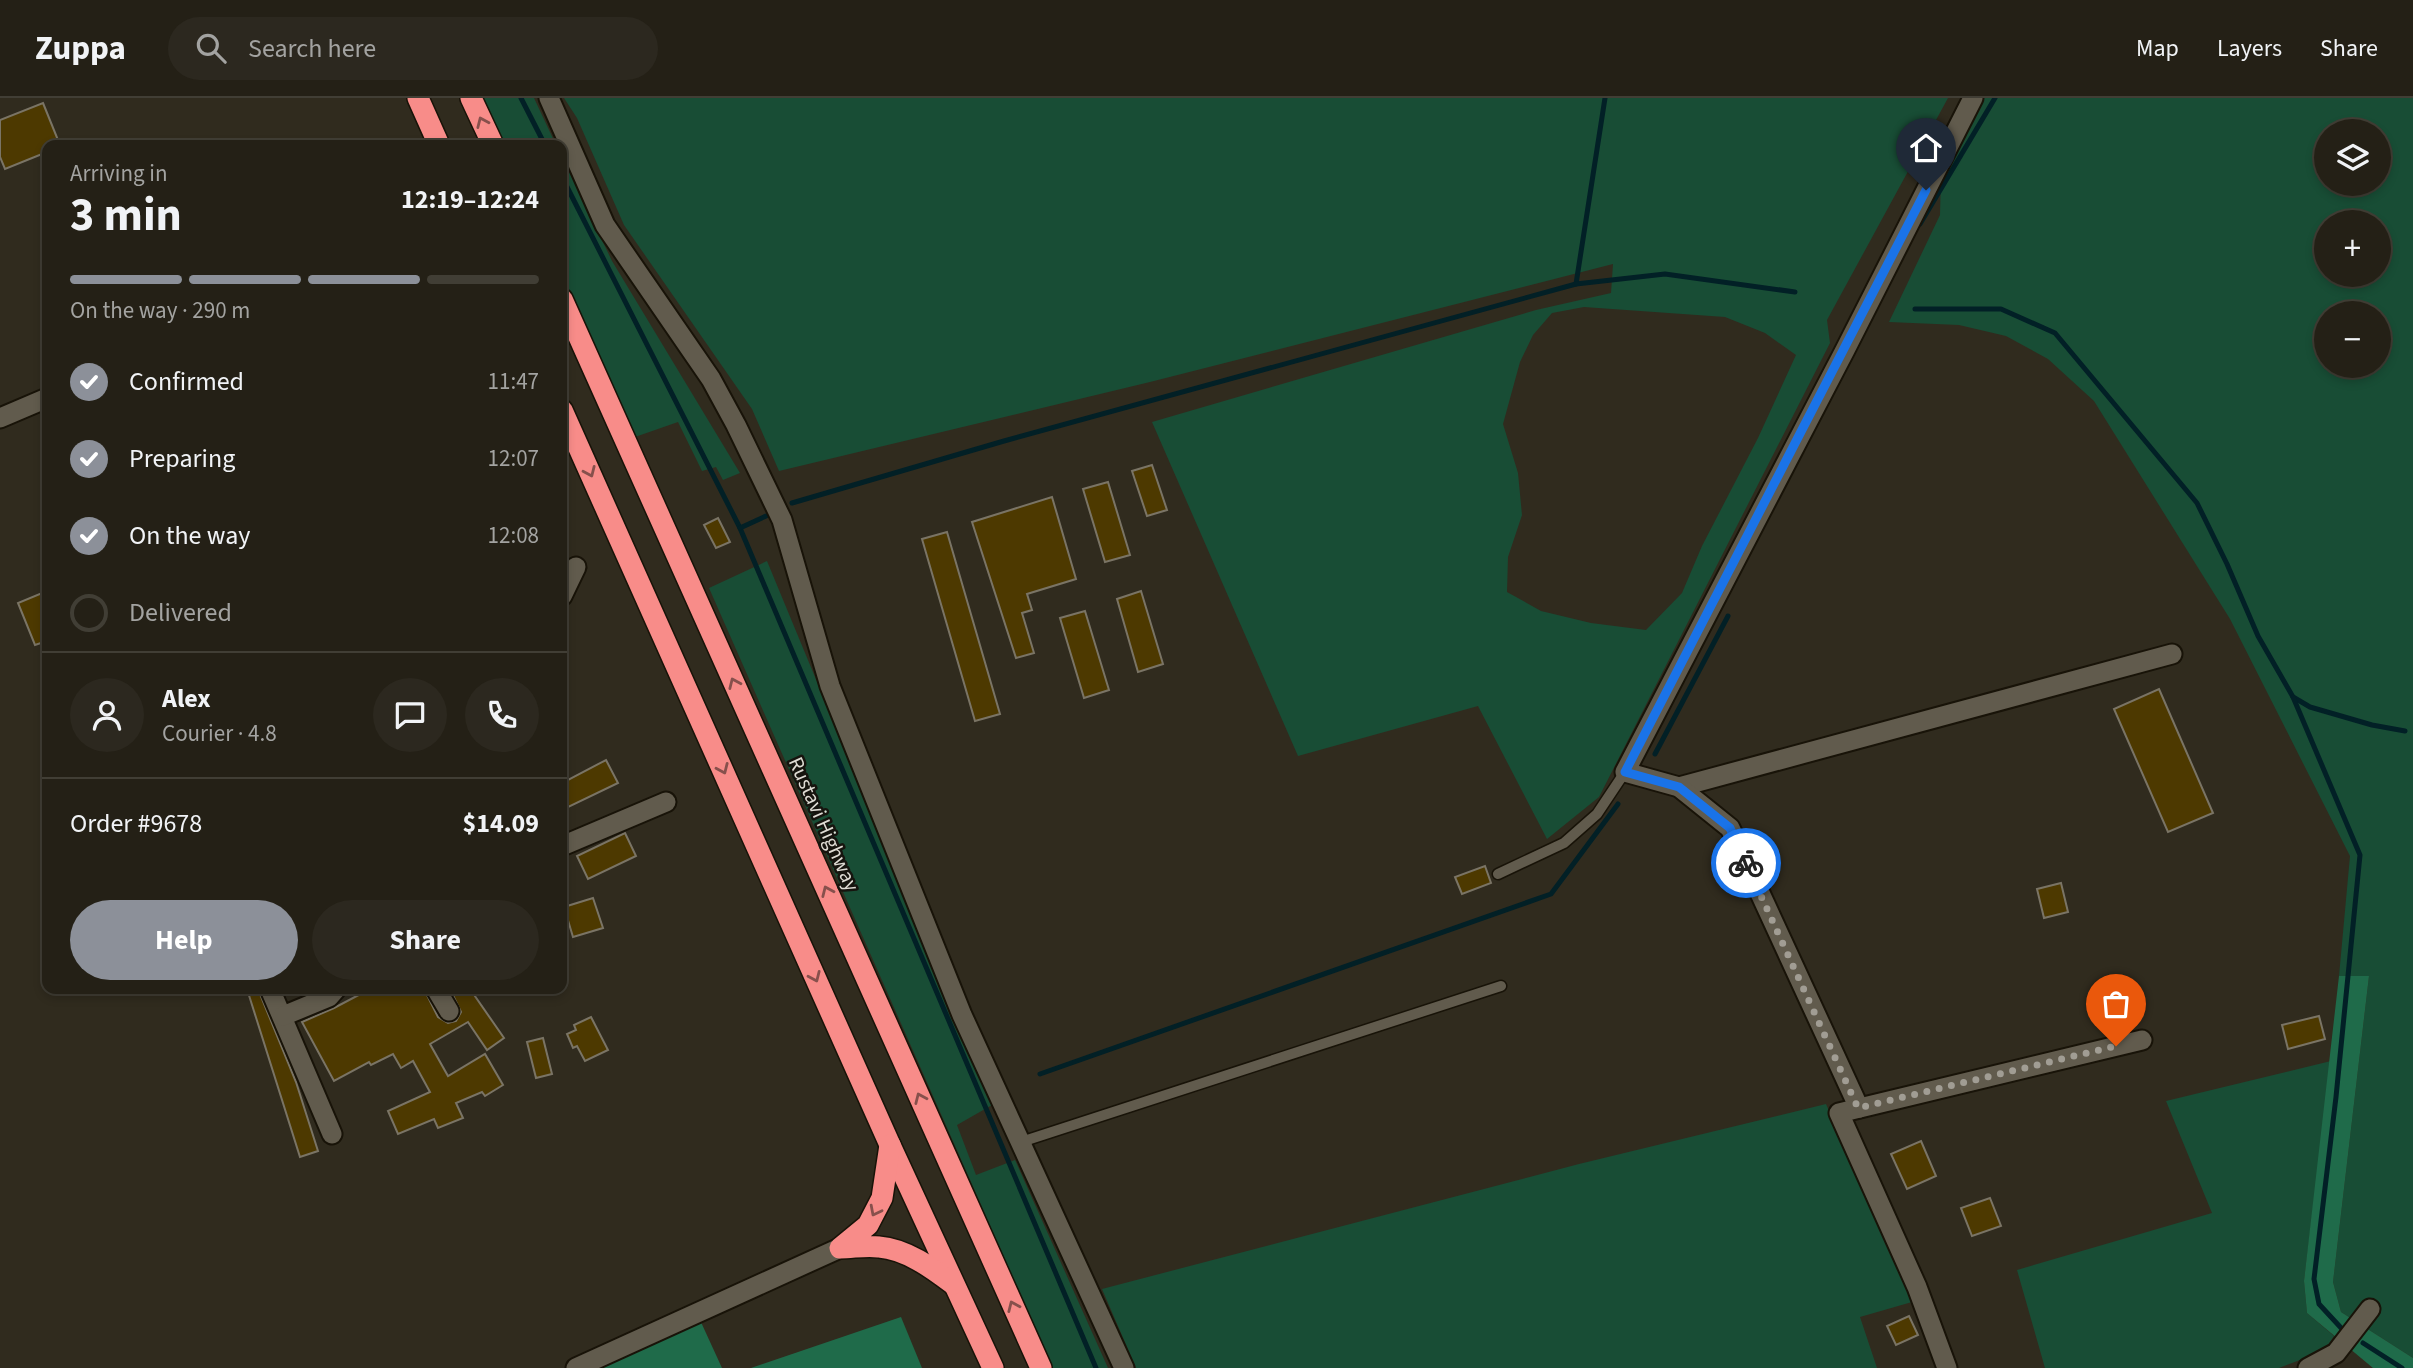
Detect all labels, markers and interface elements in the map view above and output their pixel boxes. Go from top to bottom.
search box [168,17,658,80]
text: Zuppa [35,25,126,72]
icon: search [192,29,230,67]
text: Search here [248,30,376,67]
text: Map [2136,31,2179,66]
text: Layers [2217,31,2282,66]
text: Share [2320,31,2378,66]
one-way arrow [476,116,490,129]
pin [1896,118,1956,190]
map controls [2314,119,2391,378]
button: layers [2314,119,2391,196]
icon: home [1907,129,1945,167]
text: Arriving in [70,157,168,190]
text: 12:19–12:24 [401,181,539,218]
text: 3 min [70,183,182,248]
button: + [2314,210,2391,287]
text: On the way · 290 m [70,294,250,327]
button: − [2314,301,2391,378]
icon: check [70,363,108,401]
text: Confirmed [129,363,244,400]
text: 11:47 [488,365,539,398]
icon: check [70,440,108,478]
text: Preparing [129,440,235,477]
text: 12:07 [488,442,539,475]
one-way arrow [582,465,596,477]
icon: check [70,517,108,555]
text: On the way [129,517,250,554]
text: 12:08 [488,519,539,552]
text: Delivered [129,594,232,631]
button: person [70,678,144,752]
button: chat [373,678,447,752]
button: phone [465,678,539,752]
one-way arrow [728,678,742,690]
text: Alex [162,680,211,717]
text: Courier · 4.8 [162,717,277,750]
street label: Rustavi Highway [781,752,867,896]
one-way arrow [715,762,729,775]
text: Order #9678 [70,805,202,842]
text: $14.09 [463,805,539,842]
courier [1711,828,1781,898]
icon: bike [1727,844,1765,882]
one-way arrow [821,886,835,898]
button: Help [70,900,298,980]
button: Share [312,900,539,980]
one-way arrow [807,970,821,982]
pin [2086,974,2146,1046]
icon: bag [2097,985,2135,1023]
one-way arrow [914,1093,928,1105]
one-way arrow [869,1204,883,1216]
one-way arrow [1007,1301,1021,1313]

